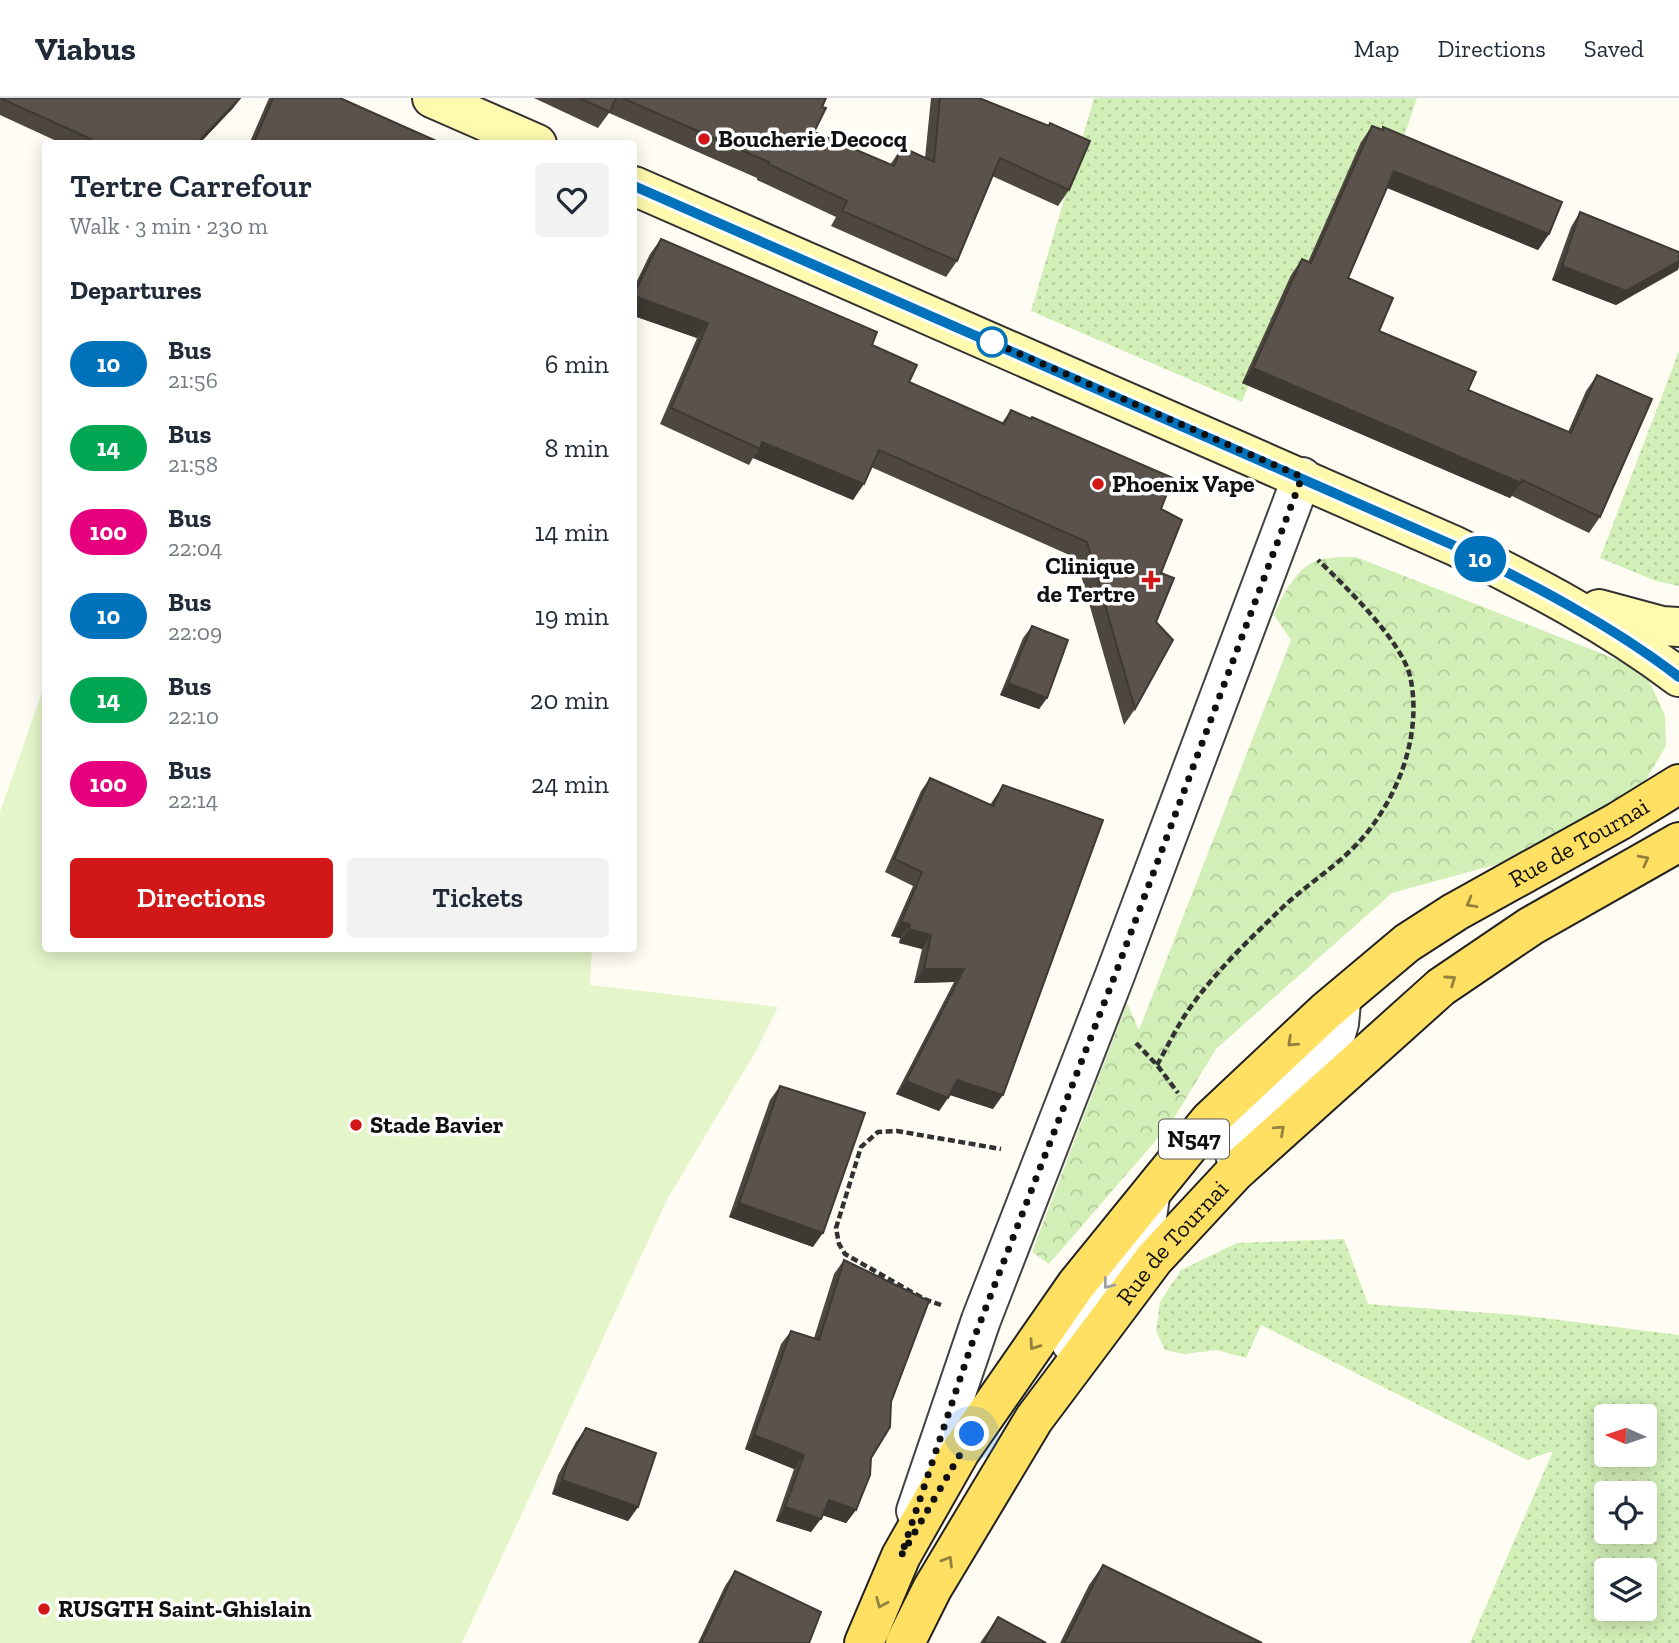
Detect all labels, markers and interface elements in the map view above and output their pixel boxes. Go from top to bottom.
text: Viabus [35,29,136,68]
text: Map [1354,34,1400,63]
text: Directions [1438,34,1546,63]
text: Saved [1584,34,1644,63]
place label: Boucherie Decocq [718,124,908,153]
marker: Boucherie Decocq [696,131,712,147]
button: heart [535,163,609,237]
text: Tertre Carrefour [70,166,312,205]
text: Walk · 3 min · 230 m [70,212,268,240]
text: Departures [70,274,202,306]
unlabelled marker [977,327,1007,357]
text: Bus [168,334,211,366]
text: 6 min [545,348,609,380]
text: 10 [97,349,120,378]
text: 21:56 [168,366,218,394]
text: Bus [168,418,211,450]
text: 8 min [544,432,609,464]
text: 14 [97,433,120,462]
text: 21:58 [168,450,218,478]
place label: Phoenix Vape [1112,469,1255,498]
marker: Phoenix Vape [1090,476,1106,492]
text: Bus [168,502,211,534]
text: 14 min [534,516,609,548]
text: 100 [90,517,127,546]
text: 22:04 [168,534,223,562]
line badge: 10 [1448,536,1512,582]
text: 10 [1468,544,1492,573]
place label: Clinique de Tertre [1037,551,1135,608]
marker: Clinique de Tertre [1141,570,1161,590]
text: Bus [168,586,211,618]
text: 19 min [535,600,609,632]
text: 10 [97,601,120,630]
text: 22:09 [168,618,222,646]
text: Bus [168,670,211,702]
text: 20 min [530,684,609,716]
text: 14 [97,685,120,714]
text: 22:10 [168,702,219,730]
text: Bus [168,754,211,786]
text: 24 min [531,768,609,800]
text: 100 [90,769,127,798]
text: 22:14 [168,786,218,814]
street label: Rue de Tournai [1504,791,1654,893]
one-way arrow [1637,855,1649,869]
button: Directions [70,858,333,938]
button: Tickets [347,858,609,938]
one-way arrow [1466,895,1478,908]
one-way arrow [1443,976,1456,988]
one-way arrow [1287,1034,1300,1046]
place label: Stade Bavier [370,1110,504,1139]
marker: Stade Bavier [348,1117,364,1133]
road number: N547 [1159,1120,1229,1158]
one-way arrow [1272,1126,1285,1139]
street label: Rue de Tournai [1110,1174,1234,1310]
one-way arrow [1103,1276,1116,1288]
one-way arrow [1030,1337,1042,1350]
north arrow [1594,1404,1657,1466]
map controls [1594,1404,1657,1621]
your location [954,1416,989,1451]
button: locate [1594,1481,1657,1544]
one-way arrow [940,1555,953,1568]
button: layers [1594,1558,1657,1621]
place label: RUSGTH Saint-Ghislain [58,1594,311,1623]
one-way arrow [875,1596,889,1608]
marker: RUSGTH Saint-Ghislain [36,1601,52,1617]

